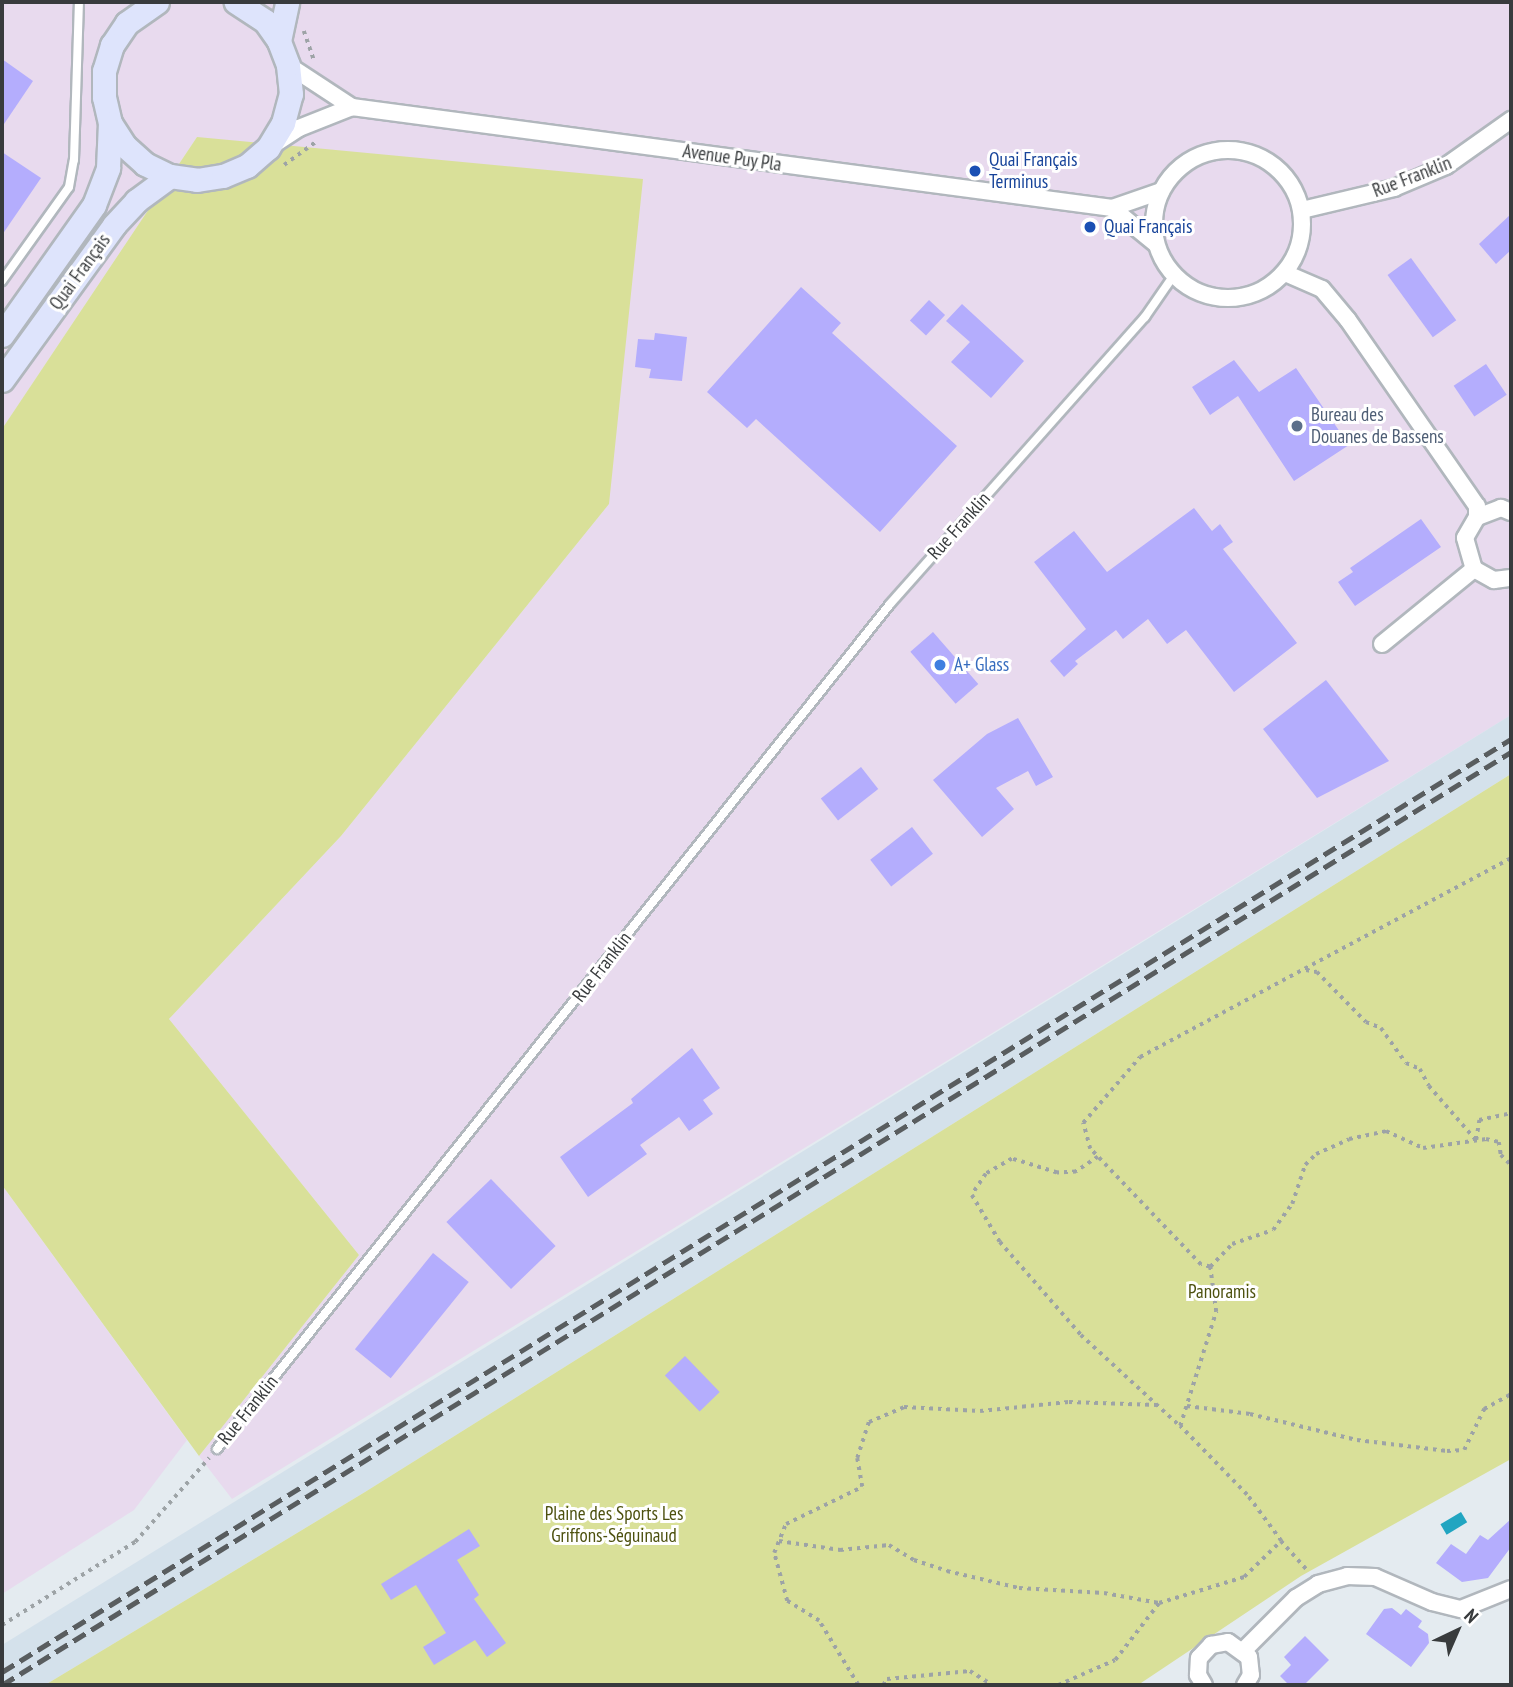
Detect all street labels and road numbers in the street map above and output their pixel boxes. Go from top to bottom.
street label: Avenue Puy Pla [681,140,783,176]
street label: Rue Franklin [1369,152,1455,202]
street label: Quai Français [45,230,115,314]
street label: Rue Franklin [923,488,995,564]
street label: Rue Franklin [568,927,636,1007]
street label: Rue Franklin [213,1371,283,1449]

